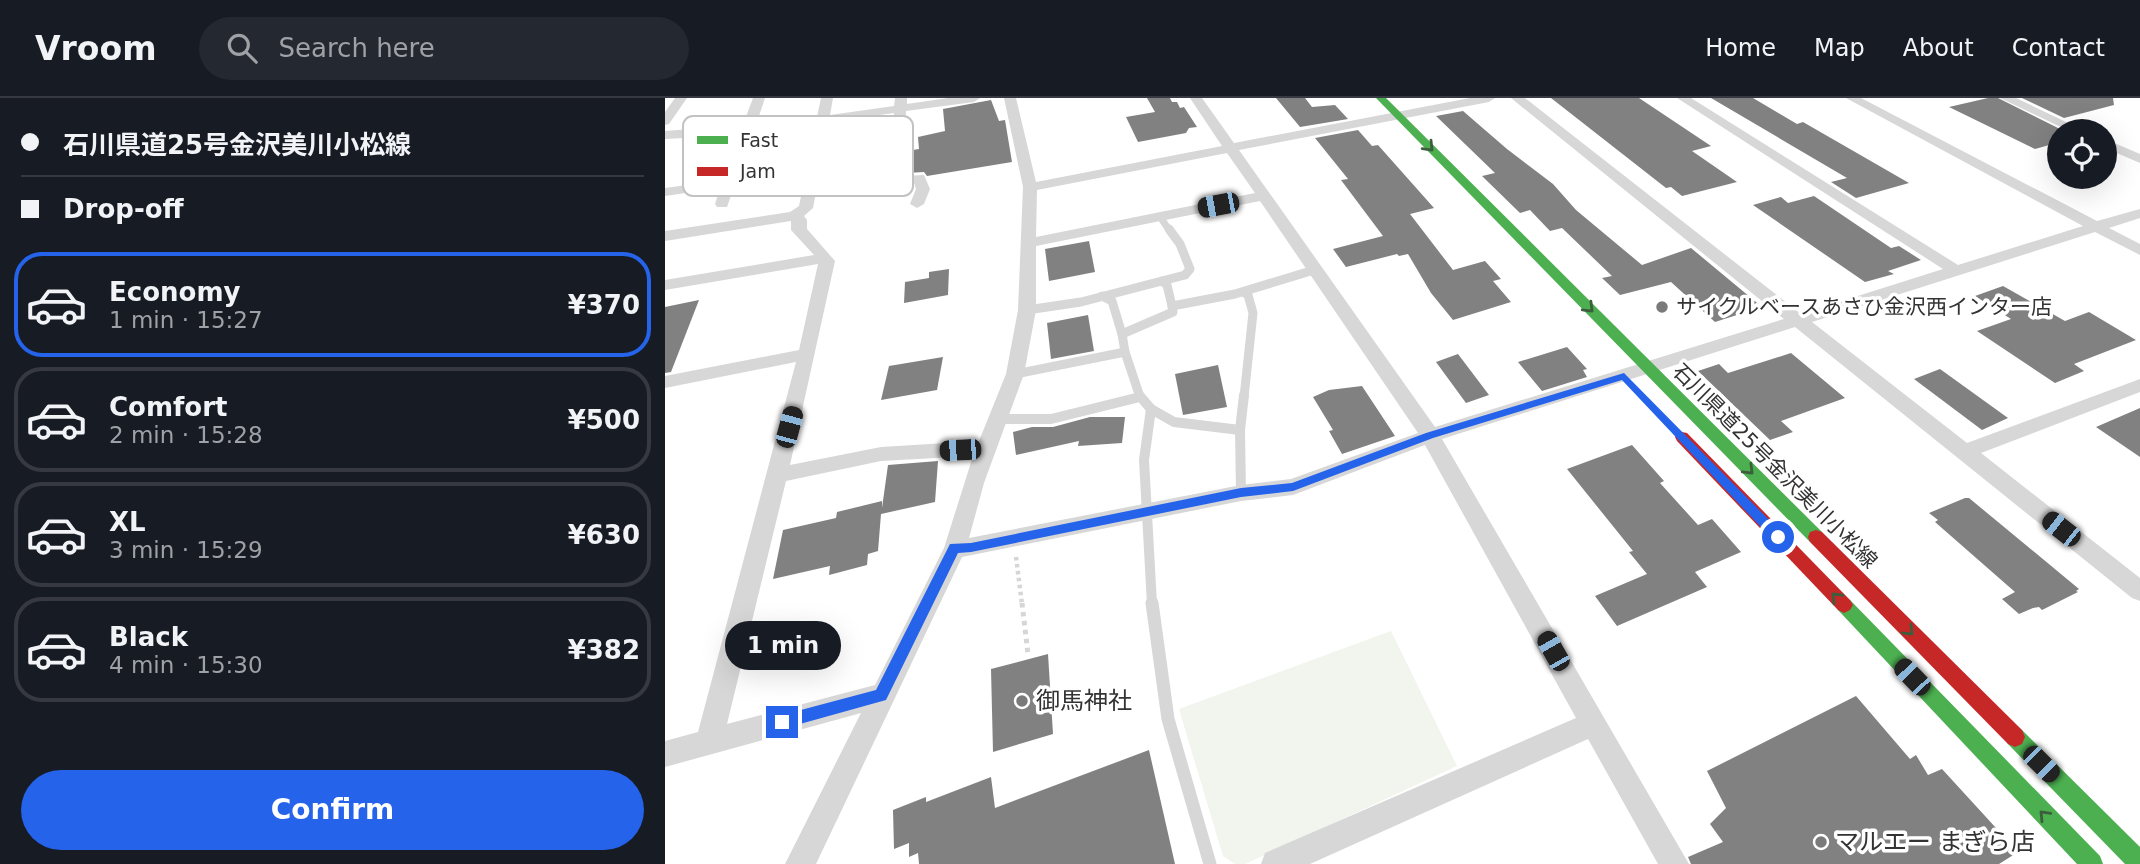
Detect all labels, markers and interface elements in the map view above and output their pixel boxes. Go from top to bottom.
search box [199,17,689,80]
text: Vroom [35,29,157,68]
icon: search [223,29,261,67]
text: Search here [279,33,435,63]
text: Home [1705,34,1776,62]
text: Map [1814,34,1865,62]
text: About [1903,34,1974,62]
text: Contact [2012,34,2105,62]
legend [683,116,913,196]
map controls [2047,119,2117,189]
button: locate [2047,119,2117,189]
text: Fast [740,129,778,151]
text: 石川県道25号金沢美川小松線 [63,130,411,160]
one-way arrow [1420,138,1433,151]
text: Jam [739,160,776,182]
car [1196,191,1241,219]
text: Drop-off [63,194,184,224]
icon: car [25,273,88,336]
text: Economy [109,277,240,307]
text: ¥370 [568,290,640,320]
place label: サイクルベースあさひ金沢西インター店 [1676,295,2052,319]
marker: サイクルベースあさひ金沢西インター店 [1654,299,1670,315]
one-way arrow [1580,300,1593,313]
text: 1 min · 15:27 [109,307,263,333]
street label: 石川県道25号金沢美川小松線 [1668,359,1882,573]
icon: car [25,388,88,451]
text: Comfort [109,392,227,422]
car [774,404,805,450]
text: ¥500 [568,405,640,435]
text: 2 min · 15:28 [109,422,263,448]
car [939,438,982,462]
one-way arrow [1740,462,1753,475]
icon: car [25,503,88,566]
text: XL [109,507,146,537]
car [2038,508,2085,550]
text: ¥630 [568,520,640,550]
route start [1762,521,1794,553]
text: 3 min · 15:29 [109,537,263,563]
one-way arrow [1832,593,1845,606]
icon: car [25,618,88,681]
callout: 1 min [724,620,840,670]
text: Black [109,622,188,652]
one-way arrow [1901,623,1914,636]
car [1534,628,1573,674]
text: 1 min [747,632,819,658]
text: ¥382 [568,635,640,665]
text: 4 min · 15:30 [109,652,263,678]
car [1890,655,1935,699]
place label: 御馬神社 [1036,687,1132,715]
marker: 御馬神社 [1014,693,1030,709]
route end [766,706,798,738]
car [2019,742,2064,786]
button: Confirm [21,770,644,850]
one-way arrow [2040,810,2053,823]
place label: マルエー まぎら店 [1835,828,2035,856]
marker: マルエー まぎら店 [1813,834,1829,850]

